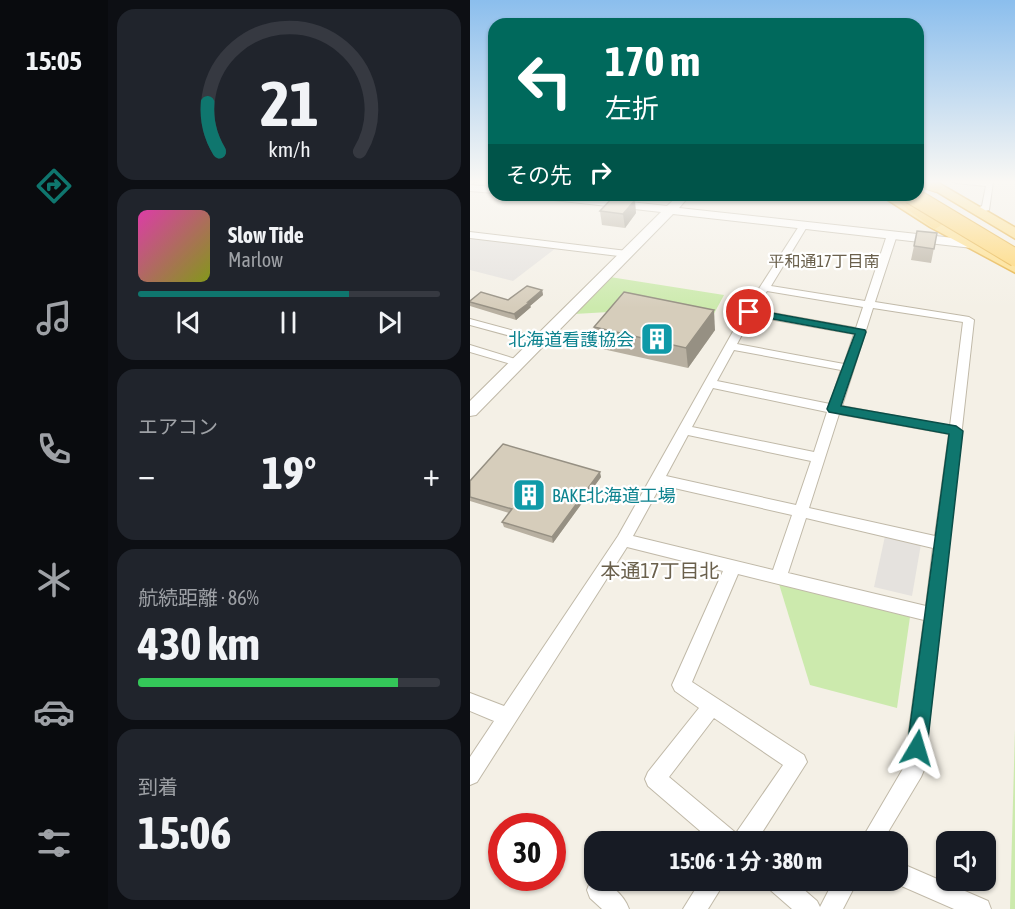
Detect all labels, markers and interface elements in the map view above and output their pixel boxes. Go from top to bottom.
text: 170 m [605,37,700,85]
icon: left [506,42,584,120]
text: 15:05 [26,45,82,76]
text: 21 [260,68,318,139]
text: 左折 [605,93,659,124]
text: km/h [268,137,310,162]
icon: right [584,156,617,189]
text: その先 [506,162,572,188]
icon: directions [33,165,75,207]
text: Slow Tide [228,222,304,248]
text: Marlow [228,248,283,271]
district label: 平和通17丁目南 [768,252,880,270]
pin [723,286,774,337]
icon: arrive [732,295,765,328]
icon: music [33,297,75,339]
icon: previous [172,306,205,339]
icon: pause [272,306,305,339]
icon: next [373,306,406,339]
building icon: 北海道看護協会 [639,321,675,357]
place label: 北海道看護協会 [508,329,634,350]
text: エアコン [138,415,218,438]
icon: phone [33,428,75,470]
text: 19° [262,447,316,499]
text: − [138,455,155,493]
text: + [423,455,440,493]
building icon: BAKE北海道工場 [511,477,547,513]
place label: BAKE北海道工場 [552,485,676,506]
icon: climate [33,559,75,601]
district label: 本通17丁目北 [601,559,719,582]
text: 航続距離 · 86% [138,586,259,609]
text: 430 km [138,618,260,670]
icon: car [33,691,75,733]
position arrow [885,716,949,780]
text: 到着 [138,775,178,798]
text: 15:06 [138,807,232,859]
speed limit sign: 30 [488,813,566,891]
icon: filters [33,822,75,864]
map controls [936,831,996,891]
button: sound [936,831,996,891]
text: 15:06 · 1 分 · 380 m [670,848,822,874]

